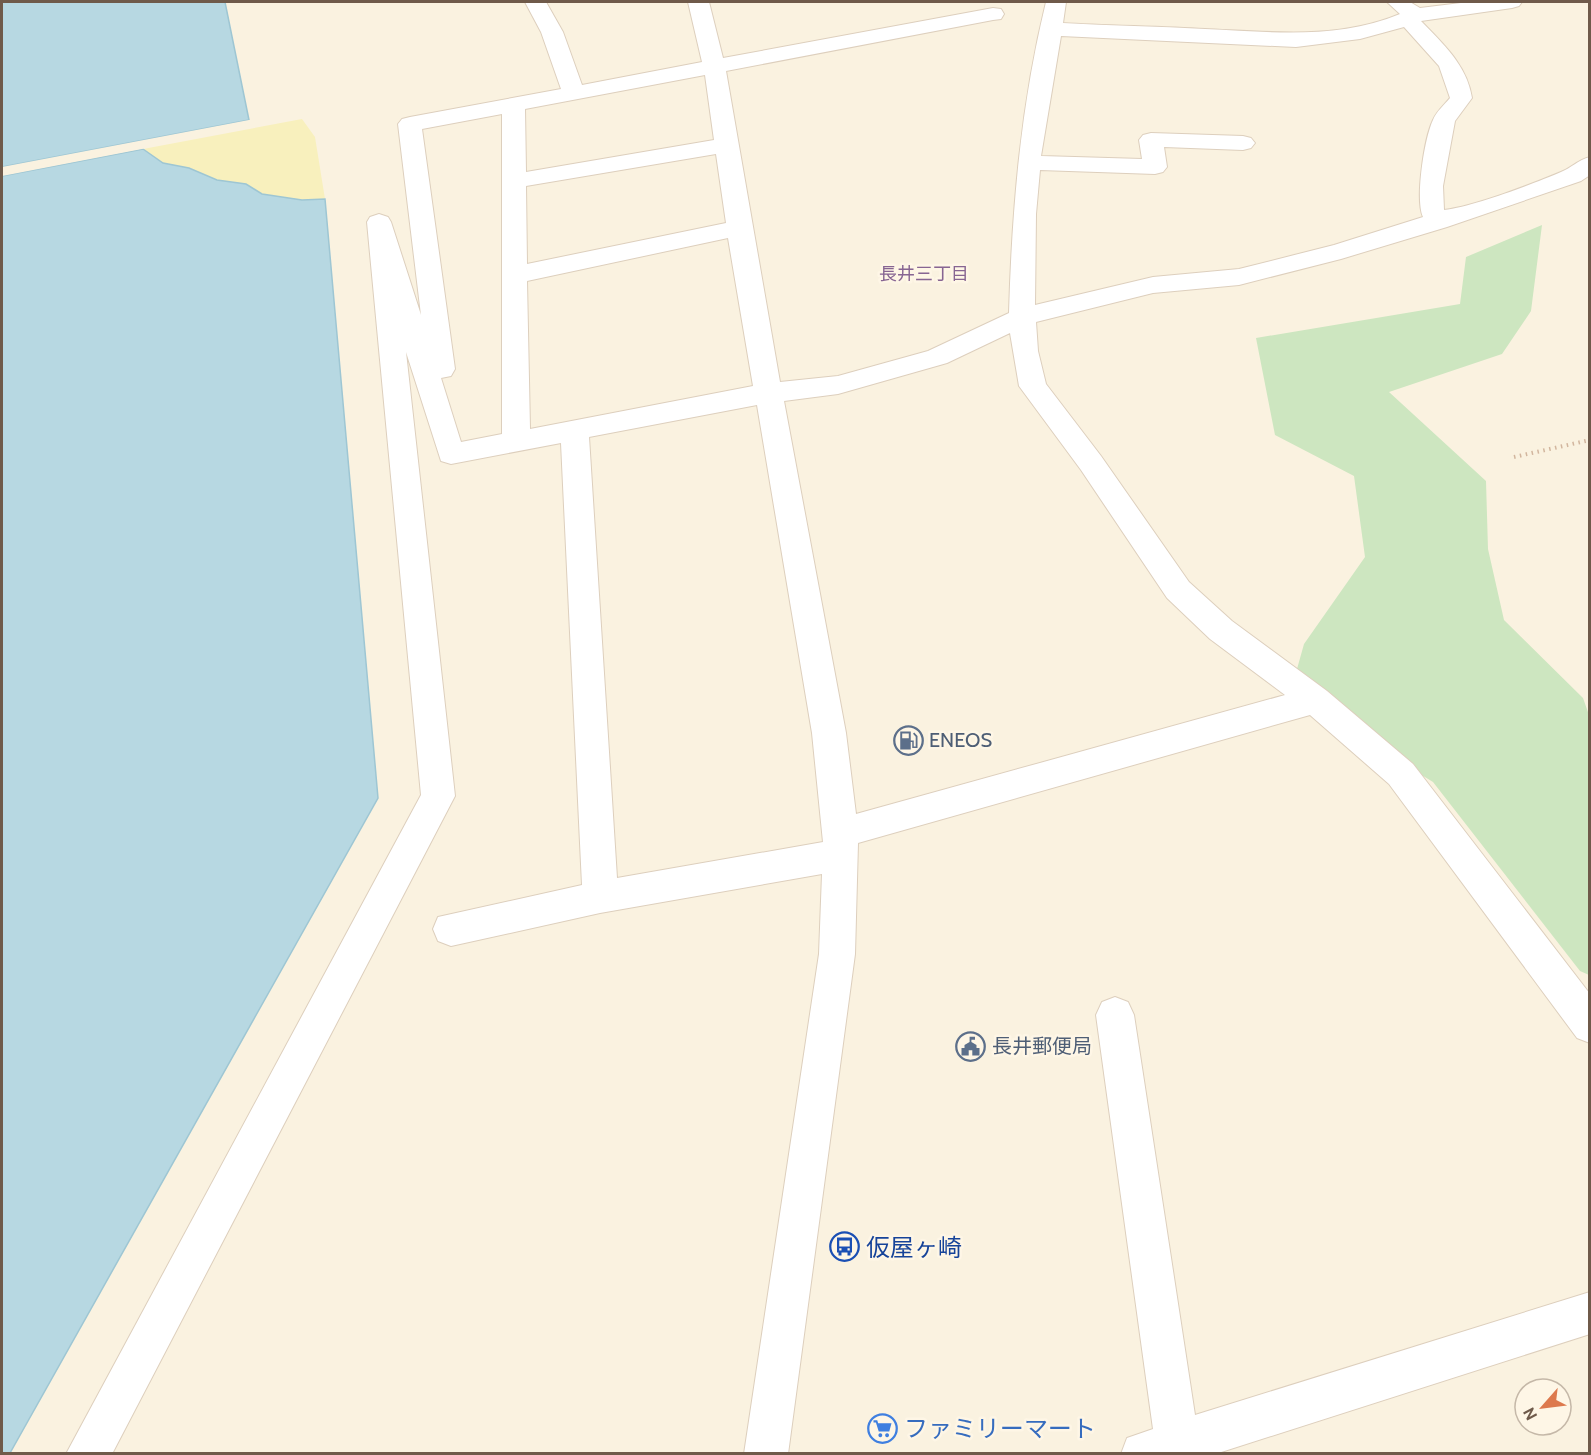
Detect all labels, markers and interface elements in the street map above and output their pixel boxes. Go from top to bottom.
district label: 長井三丁目 [879,263,969,285]
fuel station icon: ENEOS [892,724,924,756]
place label: ENEOS [929,728,992,752]
public building icon: 長井郵便局 [955,1030,987,1062]
place label: 長井郵便局 [992,1034,1092,1058]
bus stop icon: 仮屋ヶ崎 [829,1231,861,1263]
place label: 仮屋ヶ崎 [866,1233,962,1262]
north arrow [1513,1377,1573,1437]
text: N [1519,1404,1541,1423]
supermarket icon: ファミリーマート [867,1412,899,1444]
place label: ファミリーマート [904,1414,1096,1443]

